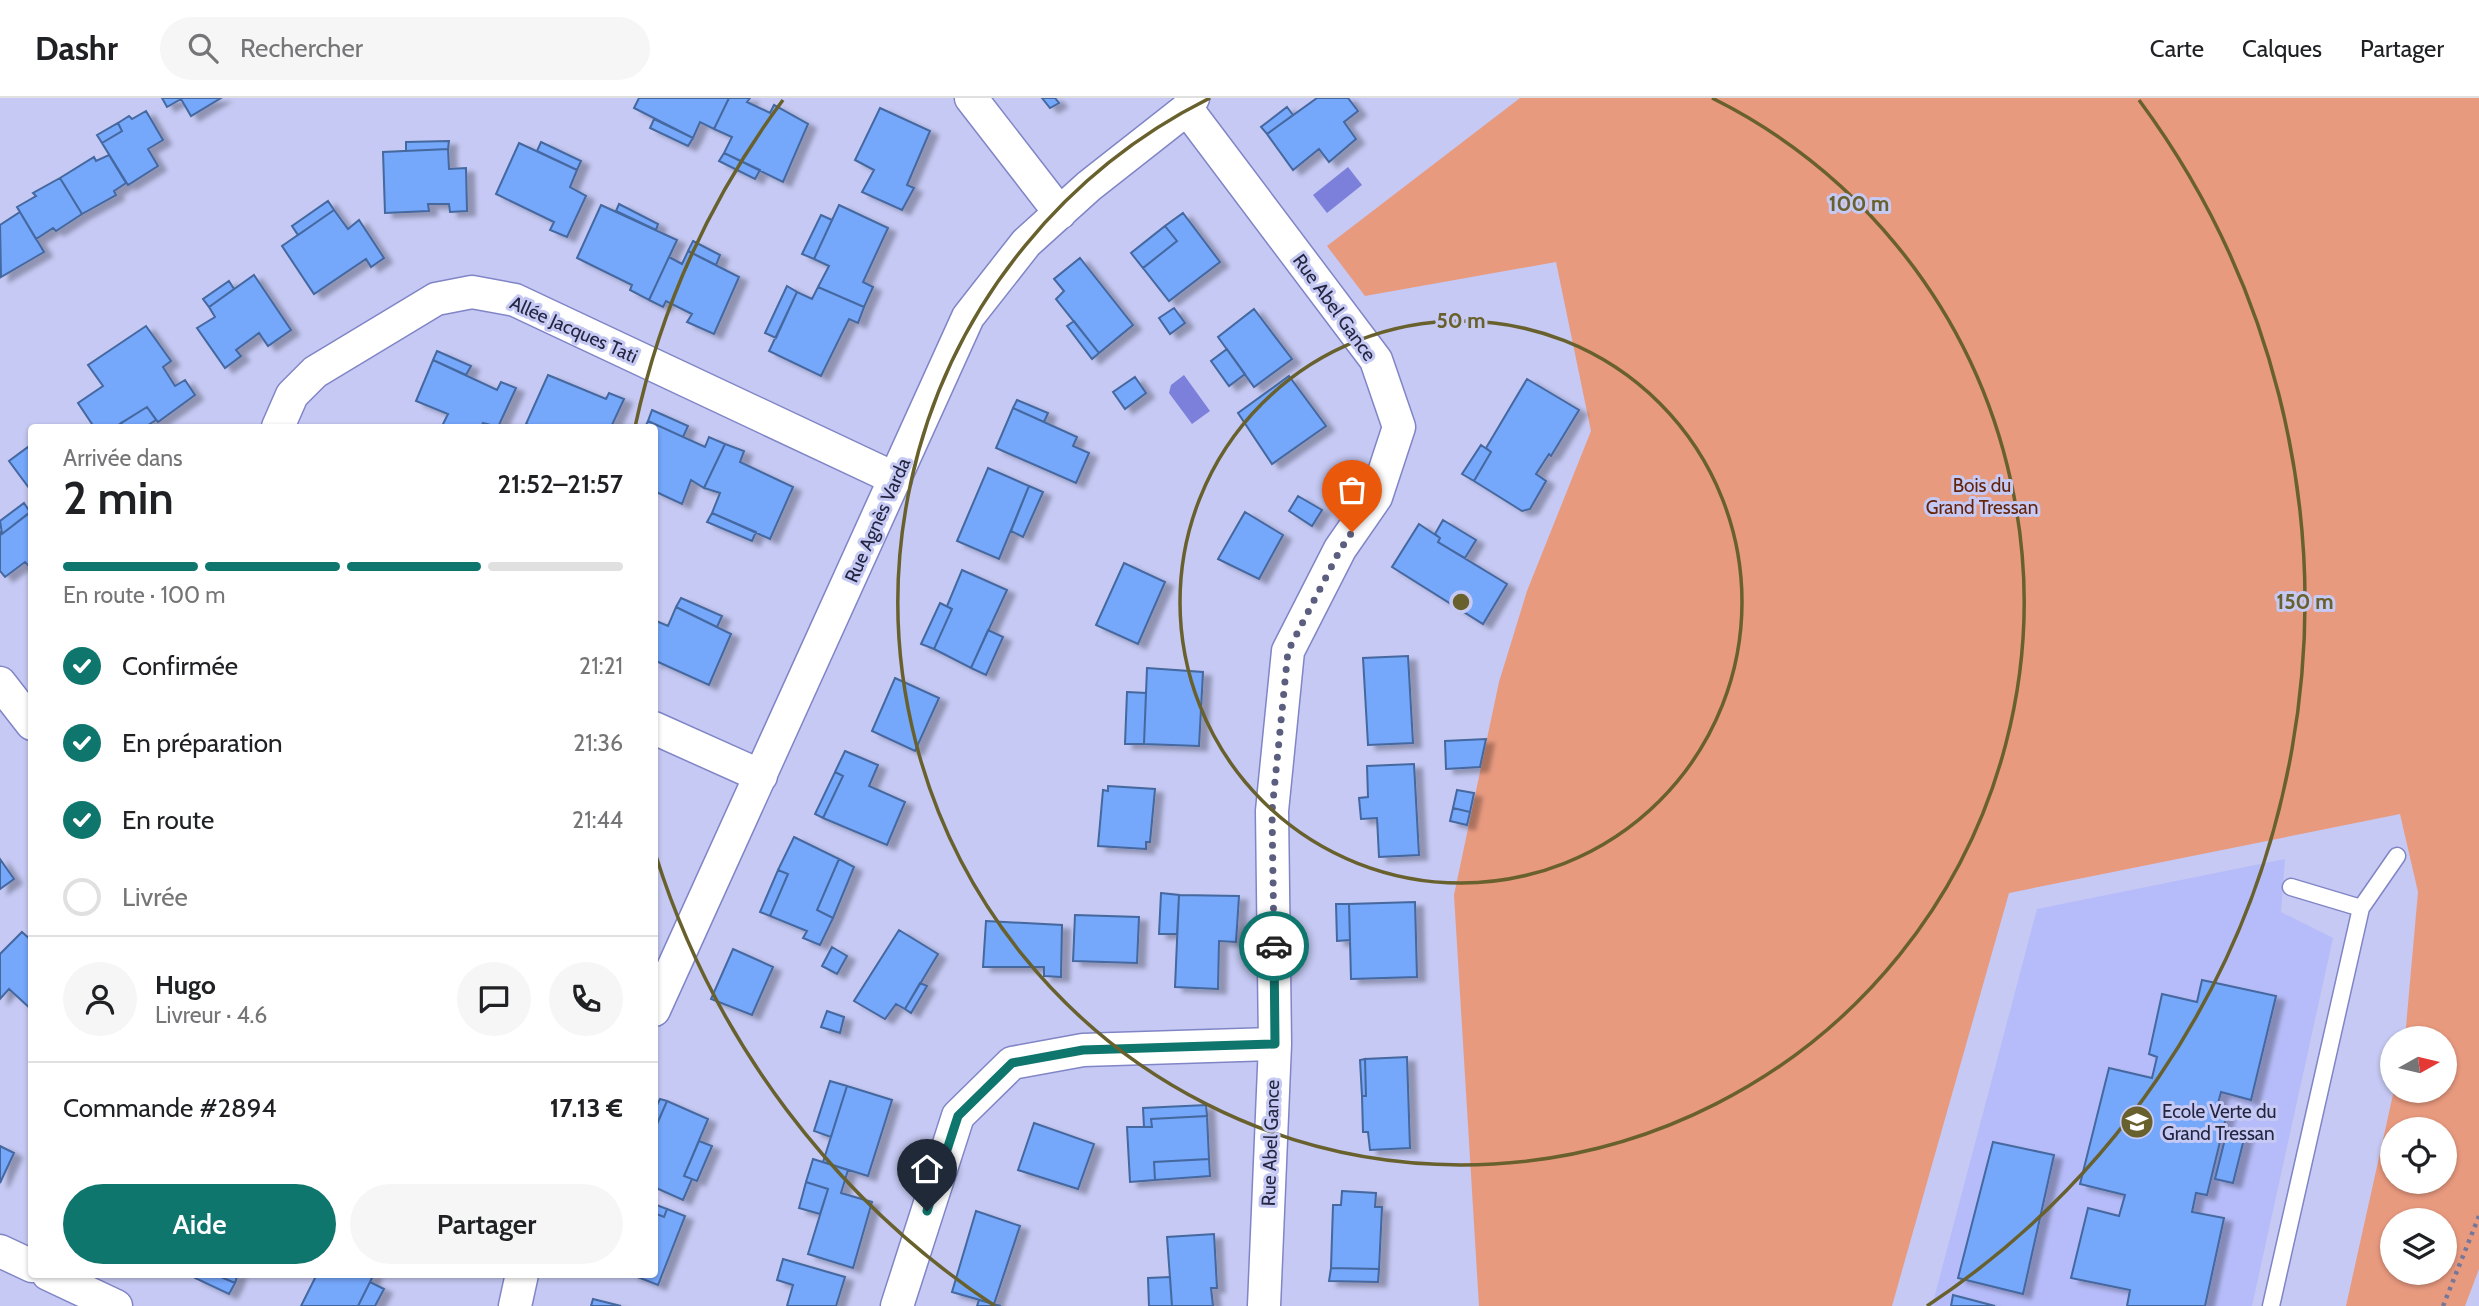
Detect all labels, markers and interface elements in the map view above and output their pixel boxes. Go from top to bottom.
search box [160,17,650,80]
text: Dashr [35,28,118,68]
icon: search [184,29,222,67]
text: Rechercher [240,32,363,64]
text: Carte [2150,34,2204,63]
text: Calques [2242,34,2322,63]
text: Partager [2360,34,2444,63]
text: 100 m [1829,191,1889,216]
street label: Rue Abel Gance [1288,249,1381,366]
street label: Allée Jacques Tati [506,291,641,368]
text: 50 m [1436,308,1486,333]
text: Arrivée dans [63,444,183,472]
street label: Rue Agnès Varda [840,454,915,586]
pin [1322,460,1382,532]
text: 21:52–21:57 [497,468,623,500]
text: 2 min [63,470,174,526]
icon: bag [1333,471,1371,509]
park label: Bois du Grand Tressan [1926,474,2038,519]
text: En route · 100 m [63,581,225,609]
text: 150 m [2277,589,2333,614]
centre of rings [1449,590,1473,614]
icon: check [63,647,101,685]
text: Confirmée [122,650,238,682]
text: 21:21 [579,652,623,680]
icon: check [63,724,101,762]
text: En préparation [122,727,283,759]
text: 21:36 [573,729,623,757]
icon: check [63,801,101,839]
text: En route [122,804,214,836]
text: 21:44 [572,806,623,834]
text: Livrée [122,881,188,913]
courier [1239,911,1309,981]
icon: car [1255,927,1293,965]
button: person [63,962,137,1036]
button: chat [457,962,531,1036]
button: phone [549,962,623,1036]
text: Hugo [155,969,216,1001]
text: Livreur · 4.6 [155,1001,267,1029]
north arrow [2380,1026,2457,1102]
map controls [2380,1026,2457,1285]
street label: Rue Abel Gance [1257,1079,1284,1207]
text: Commande #2894 [63,1092,277,1124]
text: 17.13 € [550,1092,623,1124]
place label: Ecole Verte du Grand Tressan [2162,1100,2277,1145]
school or university icon: Ecole Verte du Grand Tressan [2118,1103,2156,1141]
button: locate [2380,1117,2457,1194]
pin [897,1139,957,1211]
icon: home [908,1150,946,1188]
button: Aide [63,1184,336,1264]
button: Partager [350,1184,623,1264]
button: layers [2380,1208,2457,1285]

